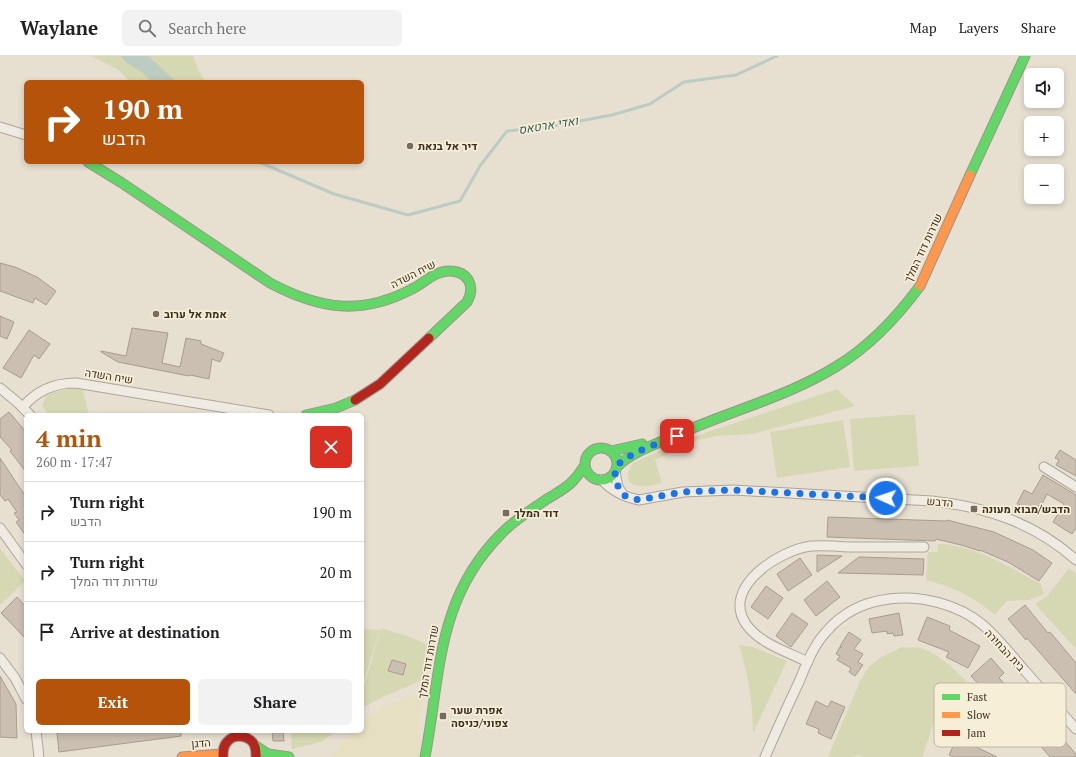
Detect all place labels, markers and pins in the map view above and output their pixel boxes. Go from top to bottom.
place label: דיר אל בנאת [418,139,477,153]
marker: דיר אל בנאת [405,141,415,151]
place label: אמת אל ערוב [164,307,227,321]
marker: אמת אל ערוב [151,309,161,319]
pin [660,419,694,453]
place label: הדבש/מבוא מעונה [982,502,1070,516]
marker: הדבש/מבוא מעונה [969,504,979,514]
place label: דוד המלך [514,506,559,520]
marker: דוד המלך [501,508,511,518]
place label: אפרת שער צפוני/כניסה [451,703,509,730]
marker: אפרת שער צפוני/כניסה [438,711,448,721]

